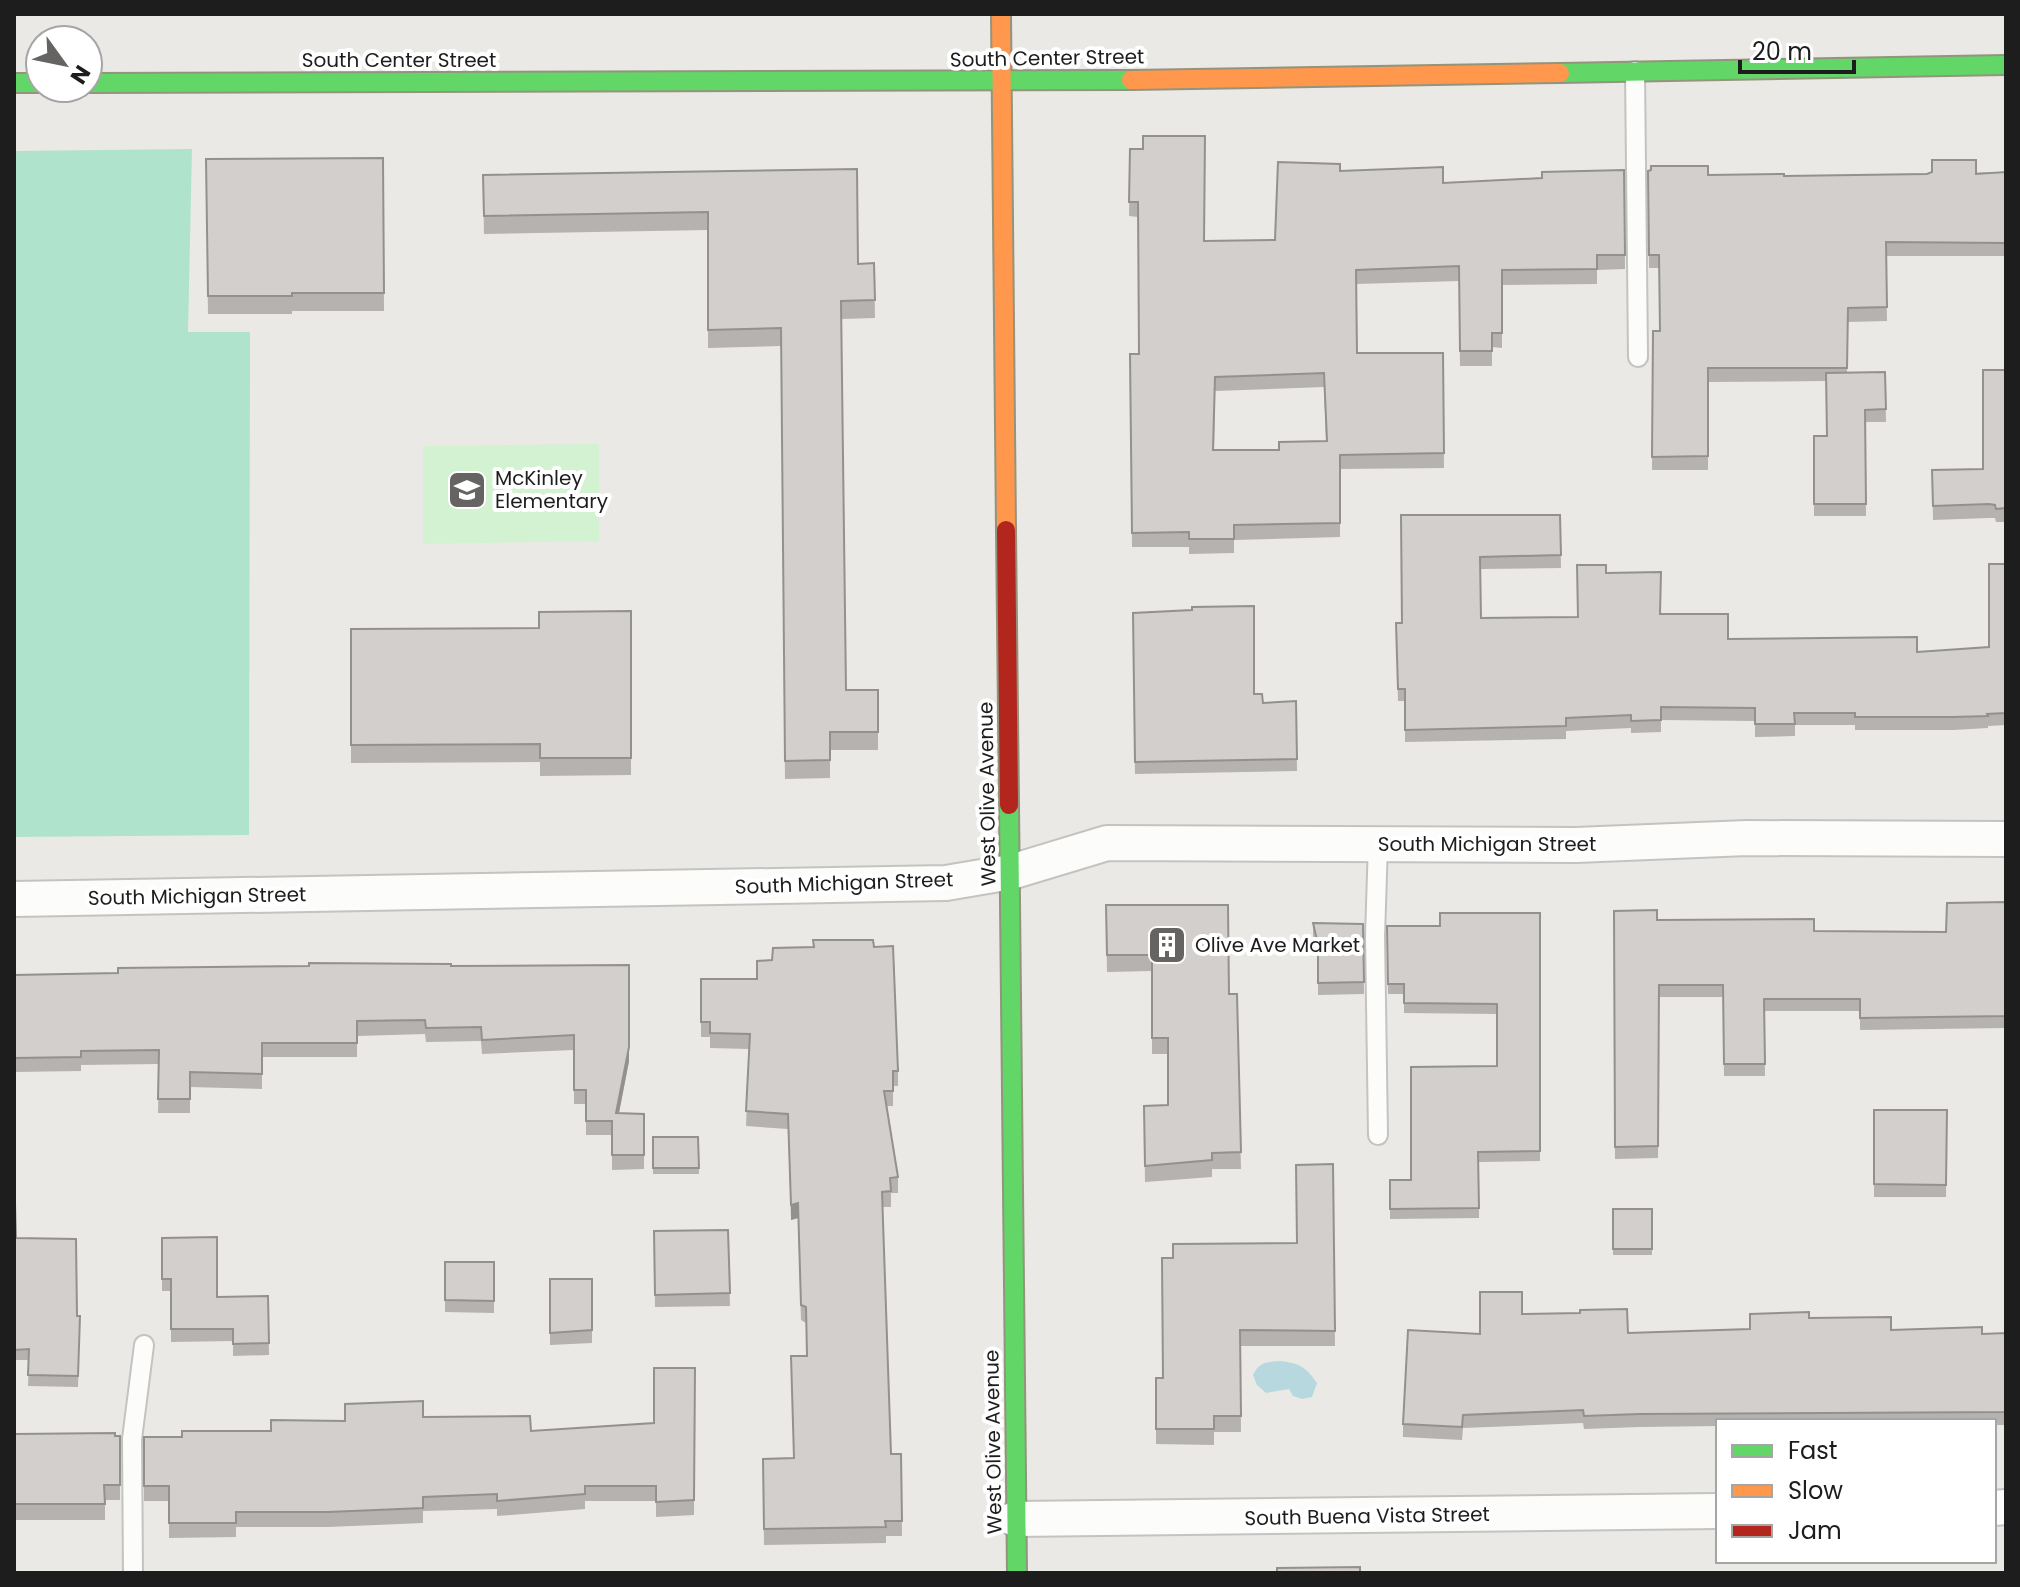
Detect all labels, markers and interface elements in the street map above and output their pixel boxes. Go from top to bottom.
north arrow [24,24,104,104]
scale bar [1740,24,1854,74]
text: 20 m [1752,35,1812,68]
street label: South Center Street [950,42,1144,74]
street label: South Center Street [302,46,496,74]
text: N [63,59,98,90]
place label: McKinley Elementary [495,464,608,515]
school or university icon: McKinley Elementary [446,469,488,511]
street label: West Olive Avenue [971,701,1003,887]
street label: South Michigan Street [1378,830,1596,858]
street label: South Michigan Street [734,865,954,901]
street label: South Michigan Street [88,880,306,912]
building icon: Olive Ave Market [1146,924,1188,966]
place label: Olive Ave Market [1195,931,1360,959]
street label: West Olive Avenue [977,1349,1009,1535]
legend [1716,1419,1996,1563]
text: Fast [1788,1434,1838,1467]
text: Slow [1788,1474,1843,1507]
street label: South Buena Vista Street [1244,1500,1490,1532]
text: Jam [1788,1514,1842,1547]

